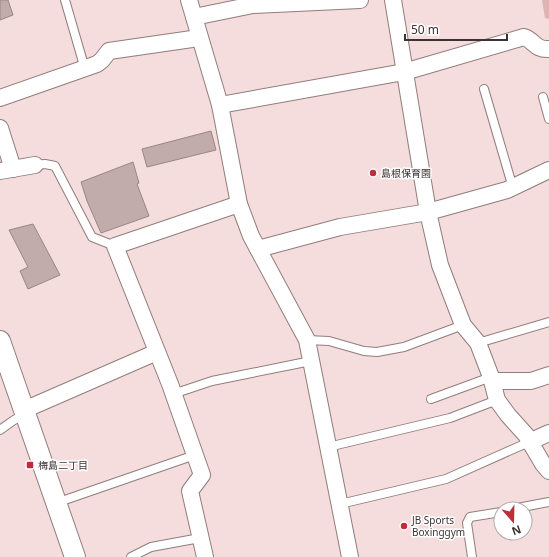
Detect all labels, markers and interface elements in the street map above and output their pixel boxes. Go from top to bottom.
scale bar [405,16,507,42]
text: 50 m [411,21,439,38]
place label: 島根保育園 [381,166,431,180]
marker: 島根保育園 [368,168,378,178]
place label: 梅島二丁目 [38,458,88,472]
marker: 梅島二丁目 [25,460,35,470]
north arrow [493,501,533,541]
place label: JB Sports Boxinggym [411,513,465,539]
marker: JB Sports Boxinggym [399,521,409,531]
text: N [510,522,523,539]

